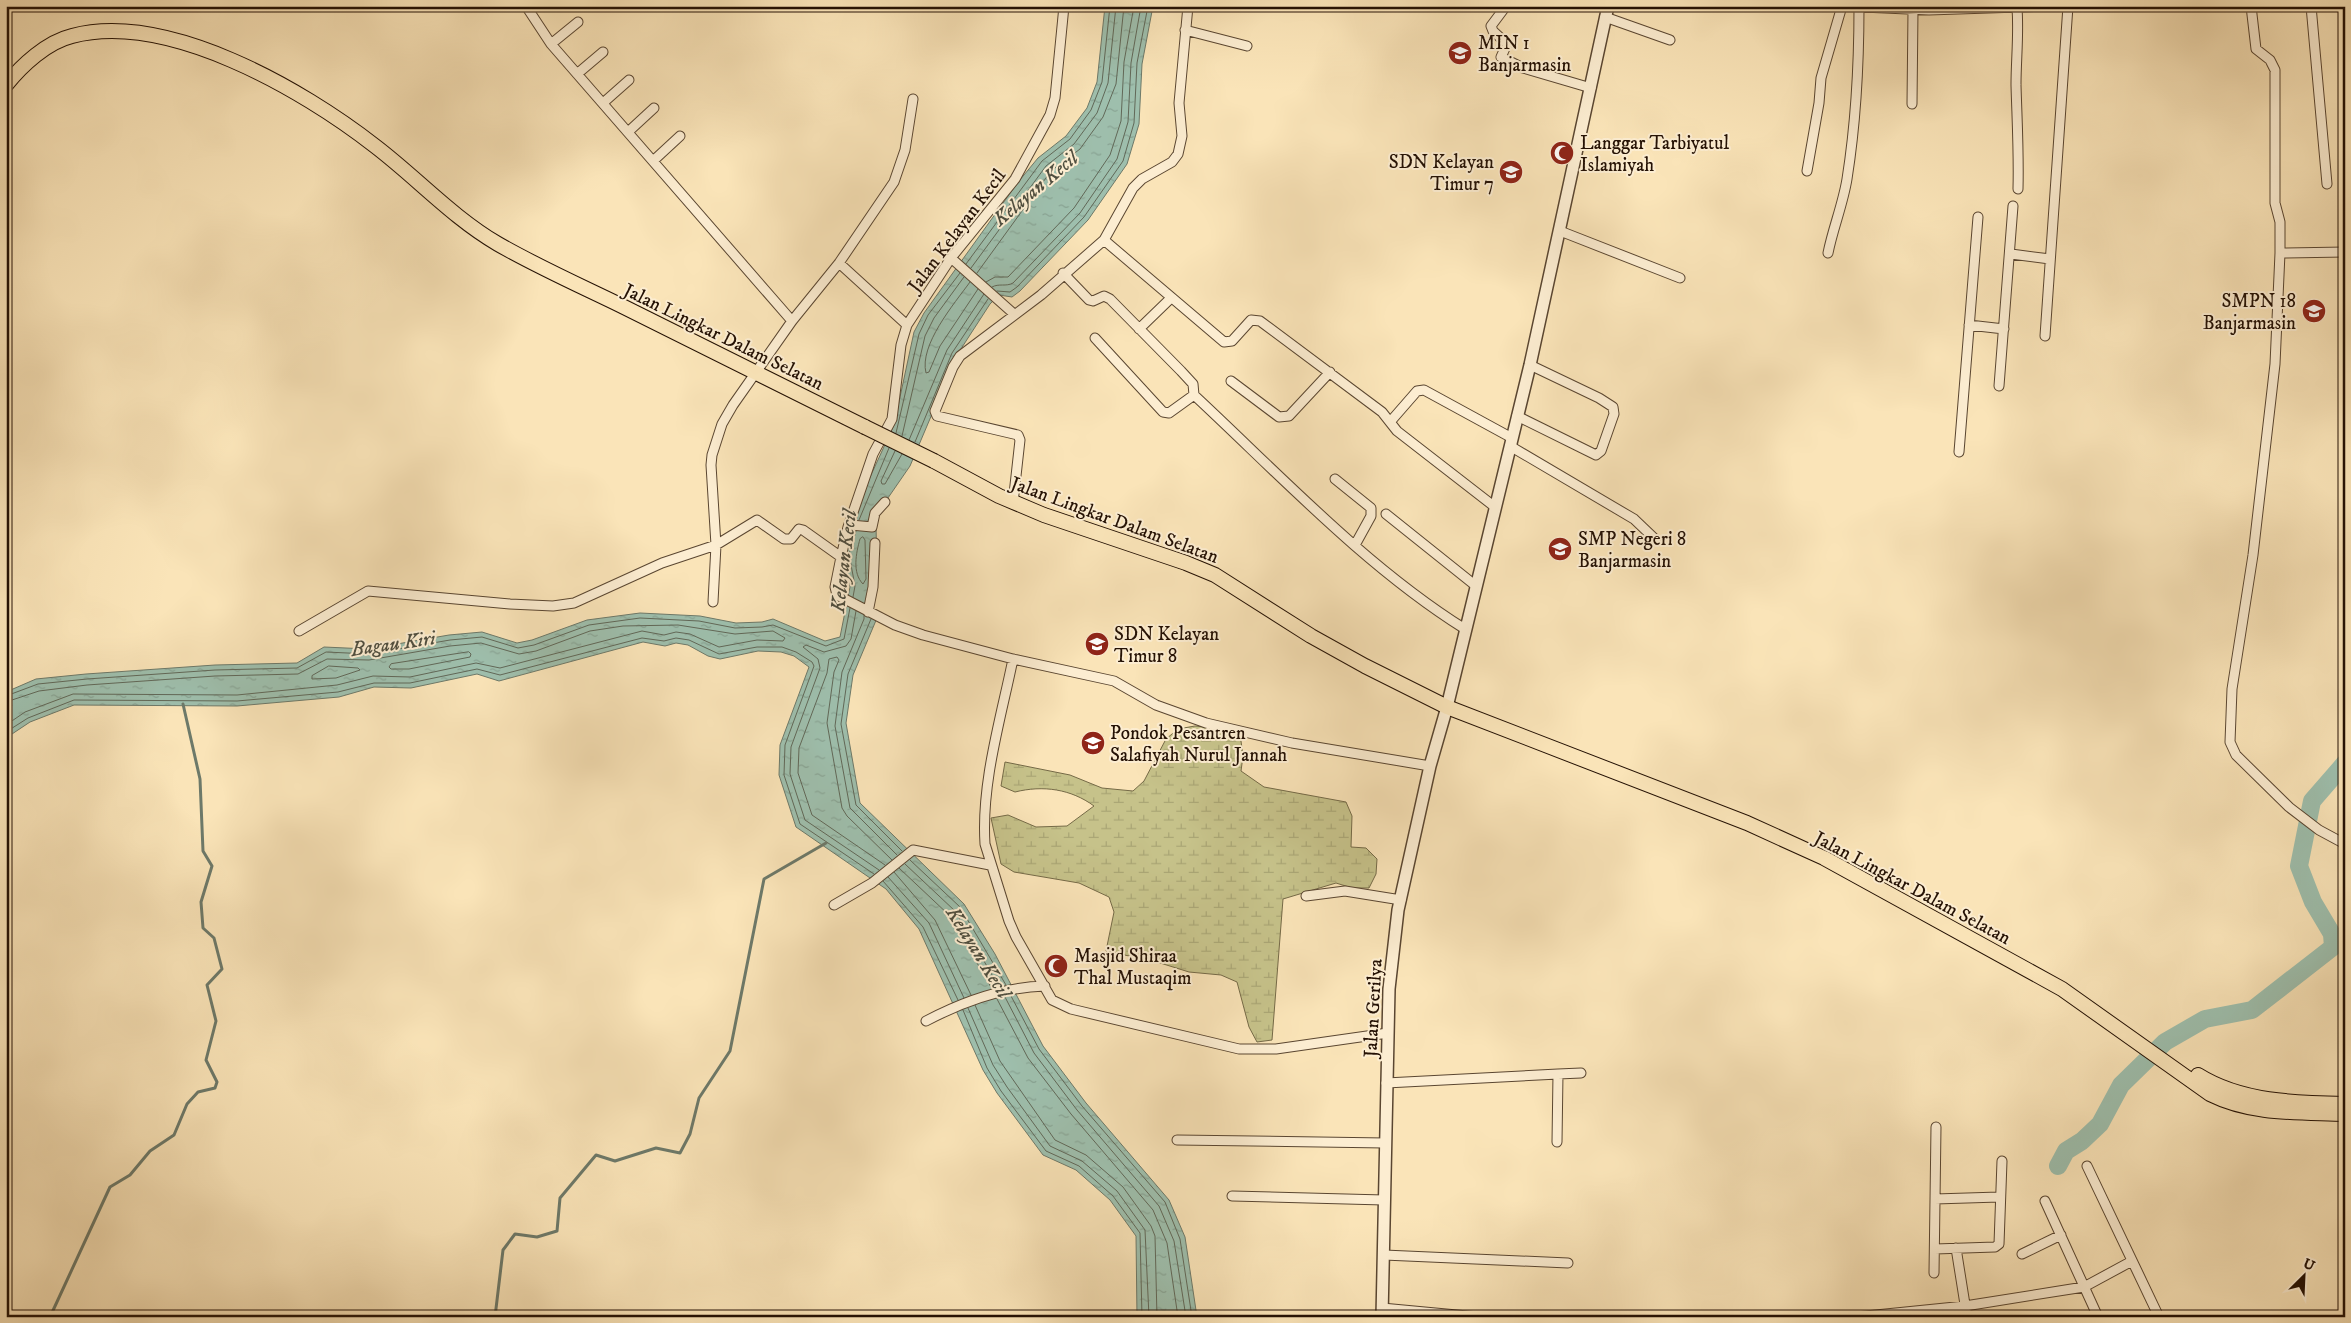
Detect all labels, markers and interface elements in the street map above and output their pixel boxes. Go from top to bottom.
place label: MIN 1 Banjarmasin [1478,32,1571,77]
school or university icon: MIN 1 Banjarmasin [1447,40,1473,66]
place label: Langgar Tarbiyatul Islamiyah [1580,132,1729,177]
mosque icon: Langgar Tarbiyatul Islamiyah [1549,140,1575,166]
water label: Kelayan Kecil [988,145,1085,233]
place label: SDN Kelayan Timur 7 [1389,151,1494,196]
school or university icon: SDN Kelayan Timur 7 [1498,159,1524,185]
street label: Jalan Kelayan Kecil [902,164,1011,299]
street label: Jalan Lingkar Dalam Selatan [618,278,827,396]
place label: SMPN 18 Banjarmasin [2203,290,2296,335]
school or university icon: SMPN 18 Banjarmasin [2301,298,2327,324]
street label: Jalan Lingkar Dalam Selatan [1006,471,1222,569]
water label: Kelayan Kecil [826,507,863,615]
place label: SMP Negeri 8 Banjarmasin [1578,528,1686,573]
school or university icon: SMP Negeri 8 Banjarmasin [1547,536,1573,562]
place label: SDN Kelayan Timur 8 [1114,623,1219,668]
water label: Bagau Kiri [348,626,439,663]
school or university icon: SDN Kelayan Timur 8 [1084,631,1110,657]
place label: Pondok Pesantren Salafiyah Nurul Jannah [1110,722,1287,767]
school or university icon: Pondok Pesantren Salafiyah Nurul Jannah [1080,730,1106,756]
street label: Jalan Lingkar Dalam Selatan [1808,826,2015,950]
water label: Kelayan Kecil [939,901,1017,1005]
place label: Masjid Shiraa Thal Mustaqim [1074,945,1192,991]
mosque icon: Masjid Shiraa Thal Mustaqim [1043,953,1069,979]
street label: Jalan Gerilya [1359,958,1388,1060]
north arrow [2278,1250,2328,1300]
text: U [2300,1255,2318,1276]

